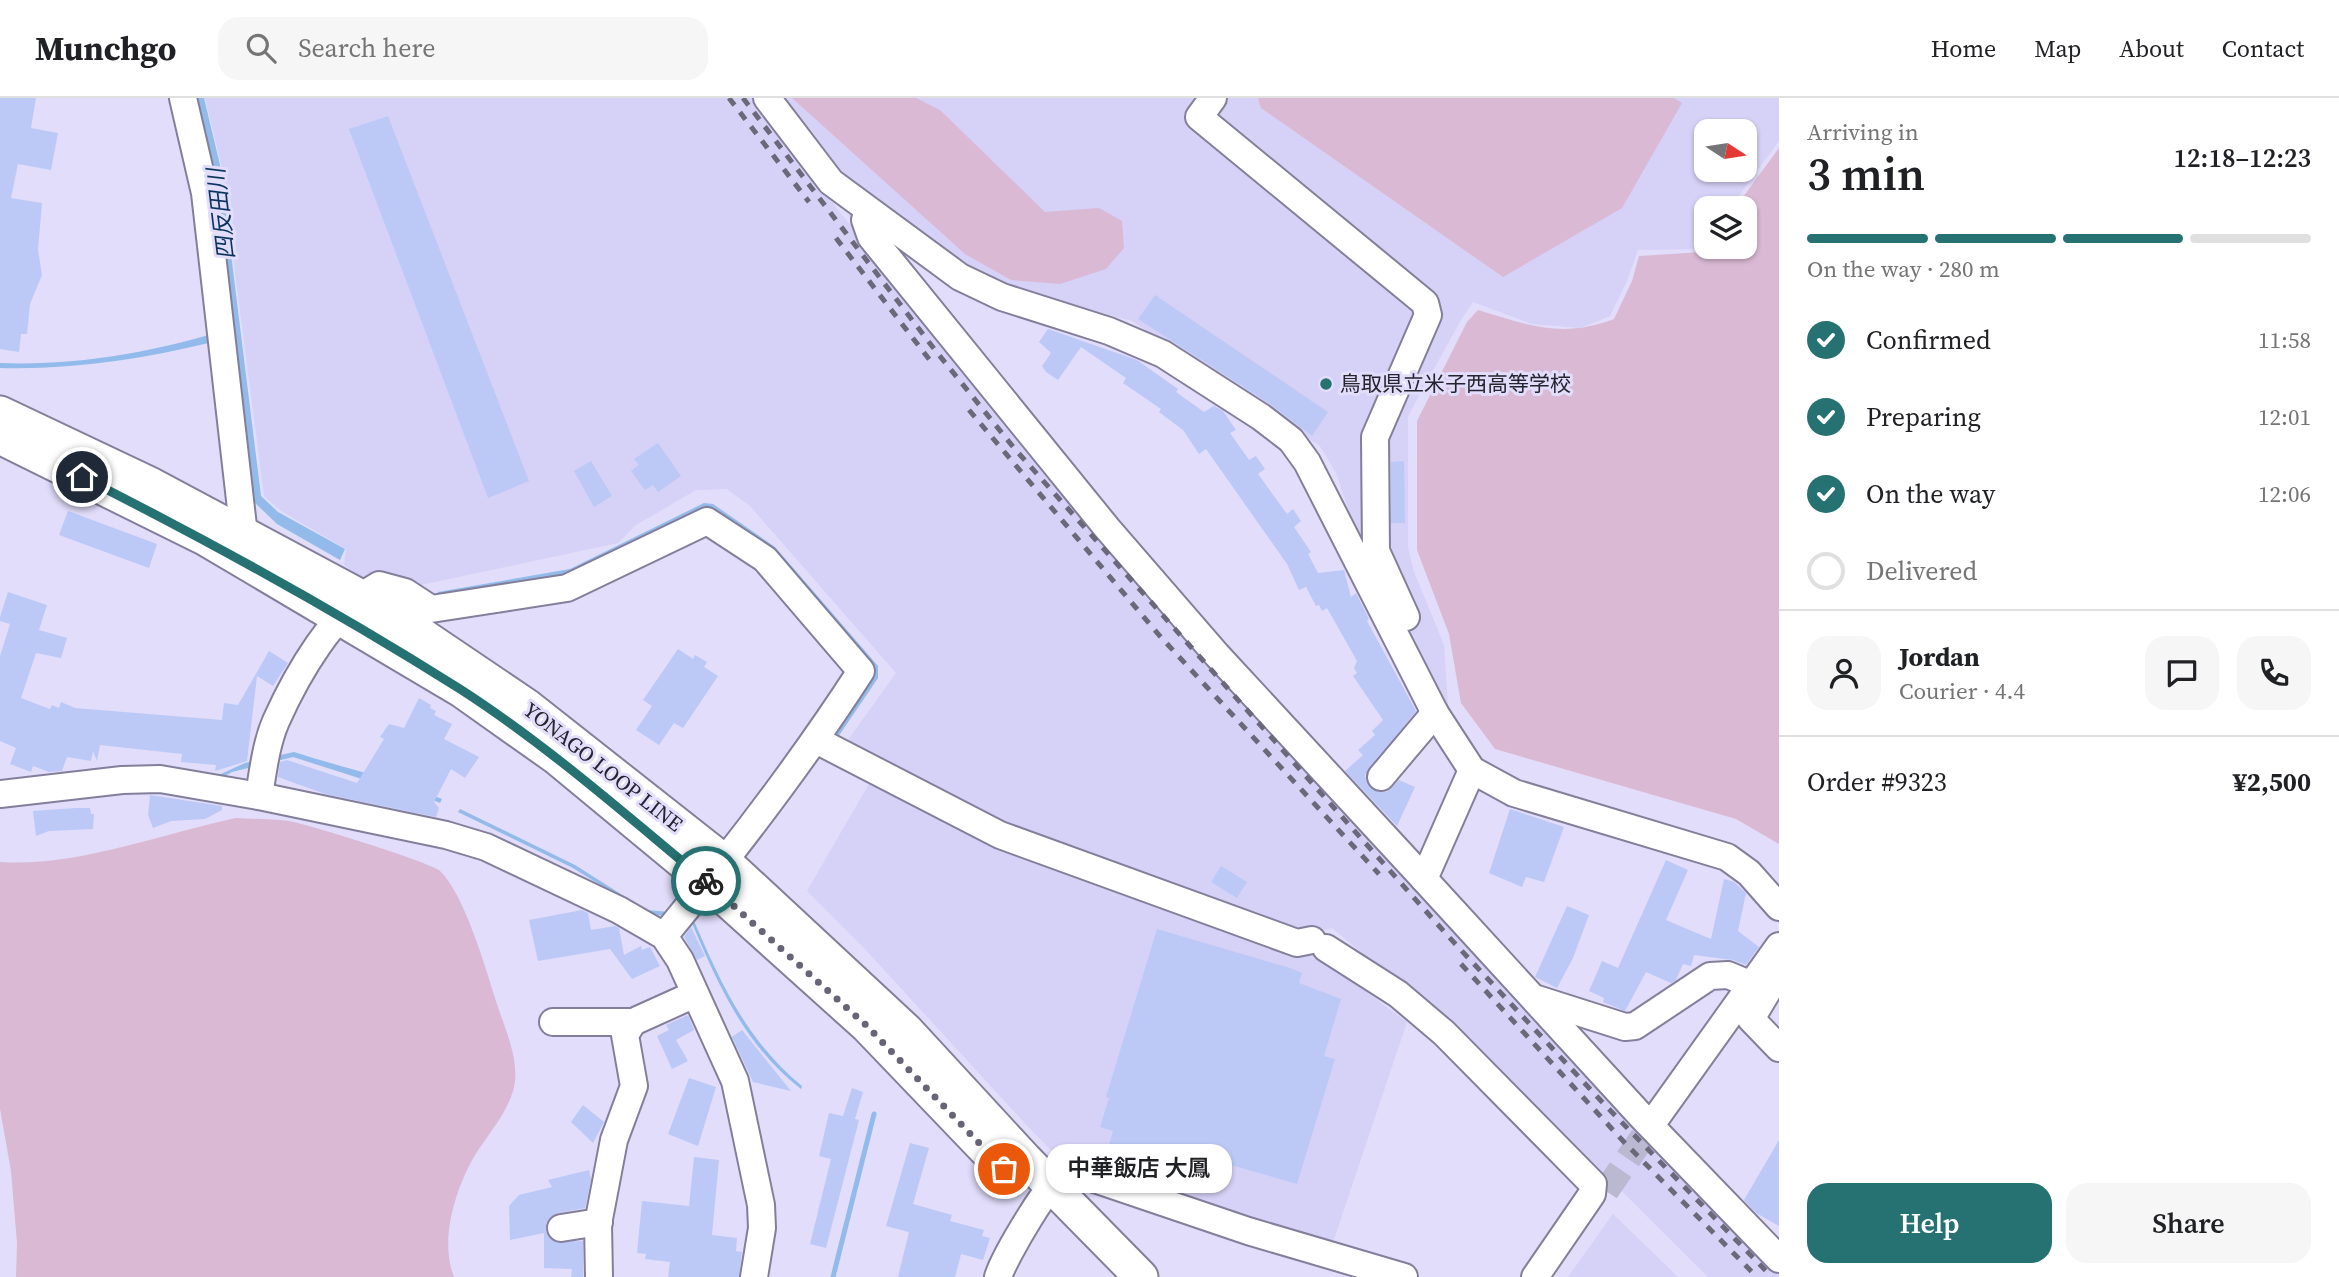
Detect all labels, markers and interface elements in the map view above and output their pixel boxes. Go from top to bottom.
search box [218,17,708,80]
text: Munchgo [35,26,176,71]
icon: search [242,29,280,67]
text: Search here [298,30,435,66]
text: Home [1931,32,1996,65]
text: Map [2034,32,2081,65]
text: About [2119,32,2184,65]
text: Contact [2222,32,2304,65]
text: Arriving in [1807,116,1919,148]
north arrow [1694,119,1757,182]
map controls [1694,119,1757,259]
text: 12:18–12:23 [2174,140,2311,176]
text: 3 min [1807,142,1925,205]
water label: 四反田川 [199,163,242,262]
button: layers [1694,196,1757,259]
text: On the way · 280 m [1807,253,2000,285]
icon: check [1807,321,1845,359]
text: Confirmed [1866,322,1991,358]
text: 11:58 [2258,324,2311,356]
place label: 鳥取県立米子西高等学校 [1340,369,1571,398]
marker: 鳥取県立米子西高等学校 [1318,376,1334,392]
icon: check [1807,398,1845,436]
text: Preparing [1866,399,1981,435]
text: 12:01 [2258,401,2311,433]
pin [52,447,112,507]
icon: home [63,458,101,496]
icon: check [1807,475,1845,513]
text: On the way [1866,476,1995,512]
text: 12:06 [2258,478,2311,510]
text: Delivered [1866,553,1977,589]
button: person [1807,636,1881,710]
button: chat [2145,636,2219,710]
button: phone [2237,636,2311,710]
text: Jordan [1899,639,1980,675]
text: Courier · 4.4 [1899,675,2025,707]
street label: YONAGO LOOP LINE [517,695,689,838]
text: Order #9323 [1807,764,1947,800]
text: ¥2,500 [2233,764,2311,800]
courier [671,846,741,916]
icon: bike [687,862,725,900]
pin [974,1139,1034,1199]
callout: 中華飯店 大鳳 [1046,1144,1232,1194]
icon: bag [985,1150,1023,1188]
text: 中華飯店 大鳳 [1067,1152,1211,1184]
button: Help [1807,1183,2052,1263]
button: Share [2066,1183,2311,1263]

